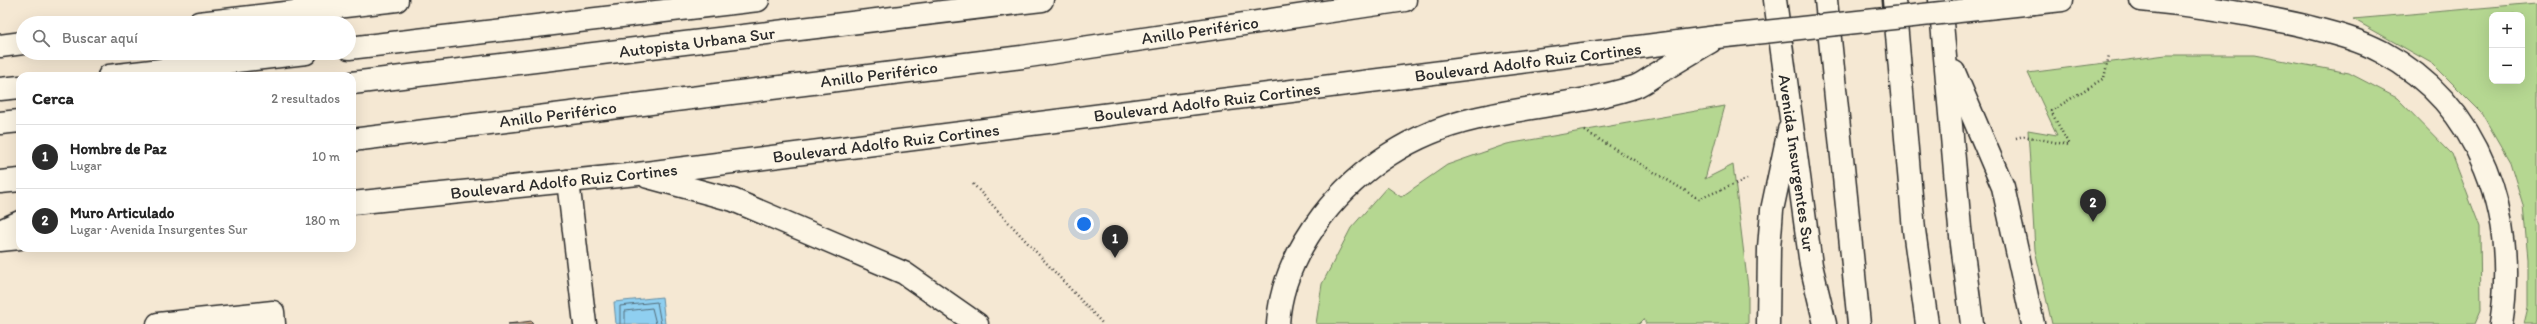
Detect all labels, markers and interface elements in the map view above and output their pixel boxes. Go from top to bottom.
street label: Anillo Periférico [1140,12,1260,48]
map controls [2489,12,2525,84]
button: + [2489,12,2525,48]
search box [16,16,356,60]
street label: Autopista Urbana Sur [618,22,777,62]
icon: search [30,27,52,49]
text: Buscar aquí [62,29,138,47]
street label: Boulevard Adolfo Ruiz Cortines [1413,38,1643,86]
button: − [2489,48,2525,84]
street label: Anillo Periférico [819,57,939,91]
street label: Avenida Insurgentes Sur [1775,73,1819,253]
street label: Boulevard Adolfo Ruiz Cortines [1092,78,1322,126]
text: Cerca [32,88,74,108]
text: 2 resultados [271,91,340,106]
street label: Anillo Periférico [498,97,618,131]
street label: Boulevard Adolfo Ruiz Cortines [771,119,1001,167]
text: Hombre de Paz [70,140,167,158]
text: 1 [42,149,48,164]
text: 10 m [312,149,340,164]
text: Lugar [70,158,102,173]
street label: Boulevard Adolfo Ruiz Cortines [449,159,679,203]
pin: 2 [2080,189,2106,222]
text: Muro Articulado [70,204,174,222]
text: 2 [42,213,48,228]
text: 180 m [305,213,340,228]
your location [1074,214,1094,234]
text: Lugar · Avenida Insurgentes Sur [70,222,247,237]
pin: 1 [1102,225,1128,258]

